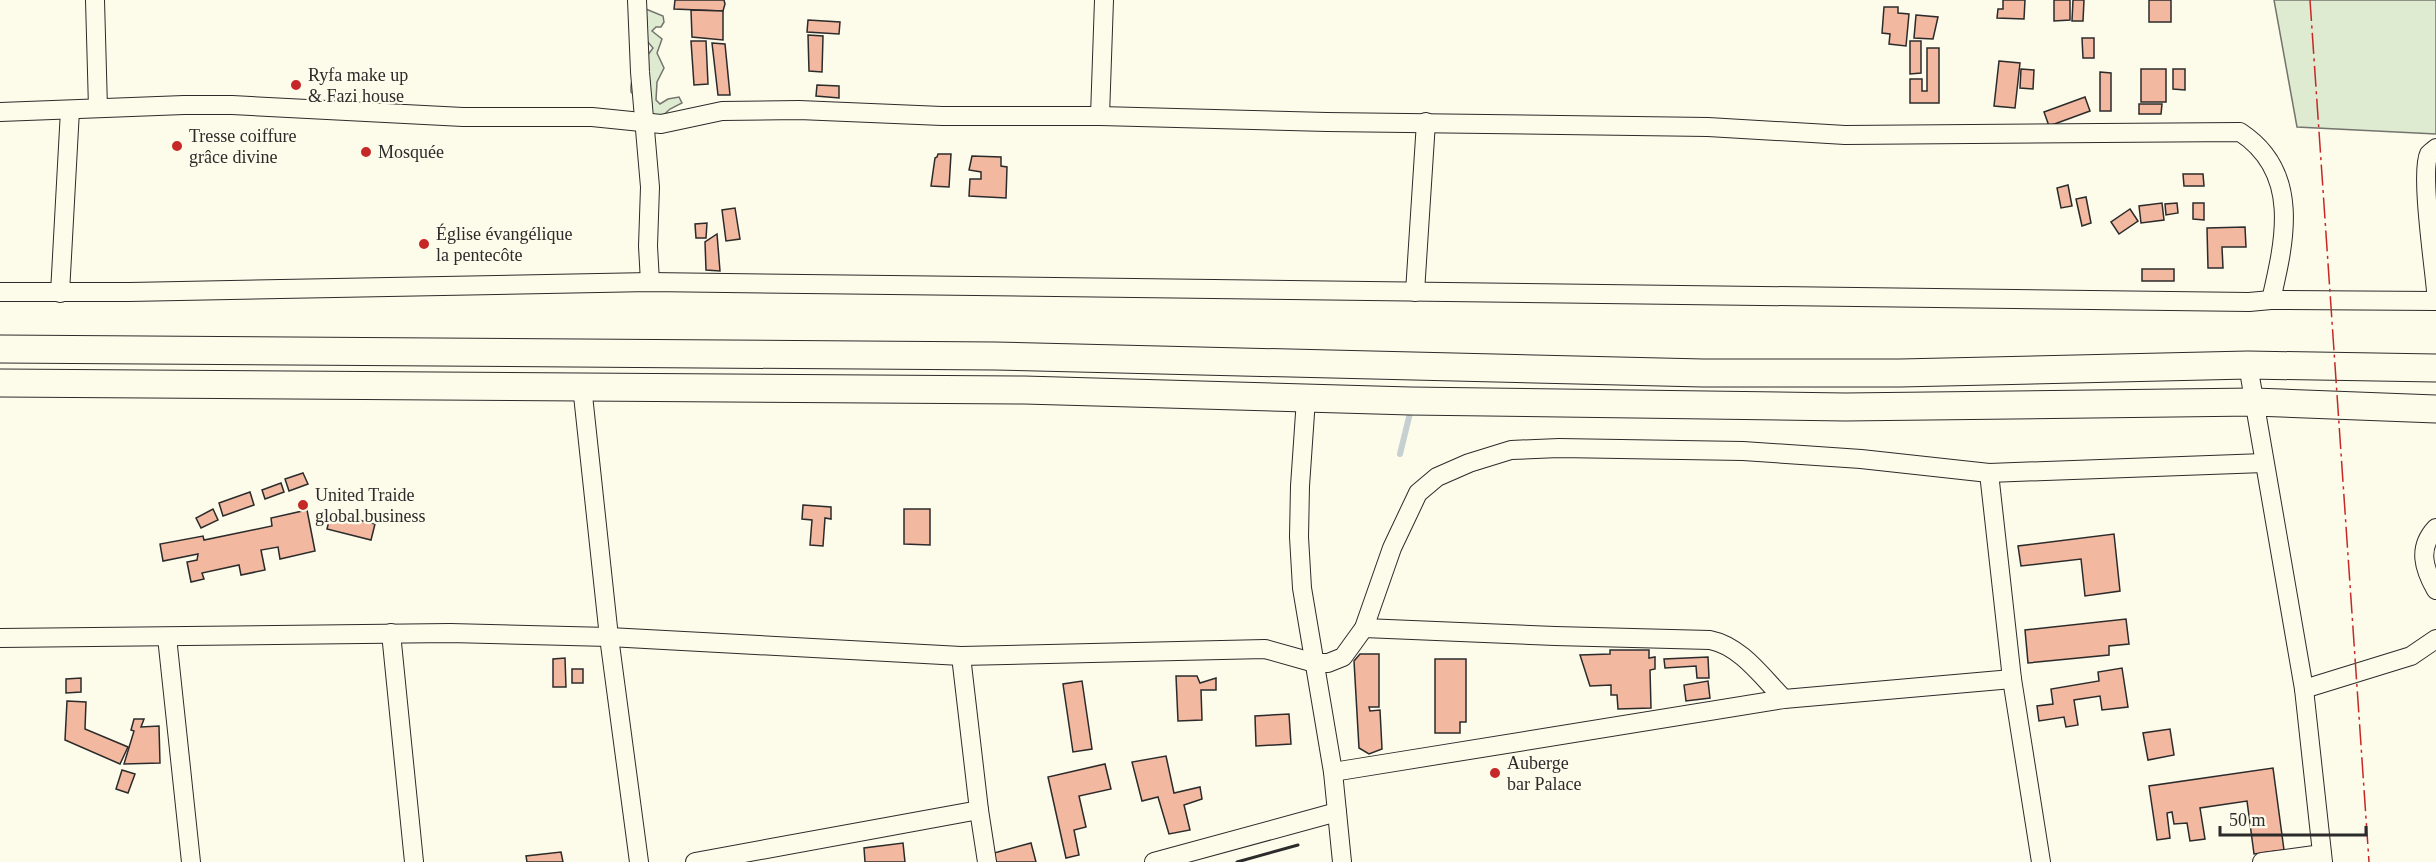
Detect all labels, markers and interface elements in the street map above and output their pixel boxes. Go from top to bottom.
place label: Ryfa make up & Fazi house [308,65,408,106]
marker: Ryfa make up & Fazi house [289,78,303,92]
place label: Tresse coiffure grâce divine [189,126,296,167]
marker: Tresse coiffure grâce divine [170,139,184,153]
place label: Mosquée [378,142,444,162]
marker: Mosquée [359,145,373,159]
place label: Église évangélique la pentecôte [436,223,572,265]
marker: Église évangélique la pentecôte [417,237,431,251]
place label: United Traide global business [315,485,426,526]
marker: United Traide global business [296,498,310,512]
place label: Auberge bar Palace [1507,753,1581,794]
marker: Auberge bar Palace [1488,766,1502,780]
scale bar [2220,799,2366,837]
text: 50 m [2229,810,2266,830]

